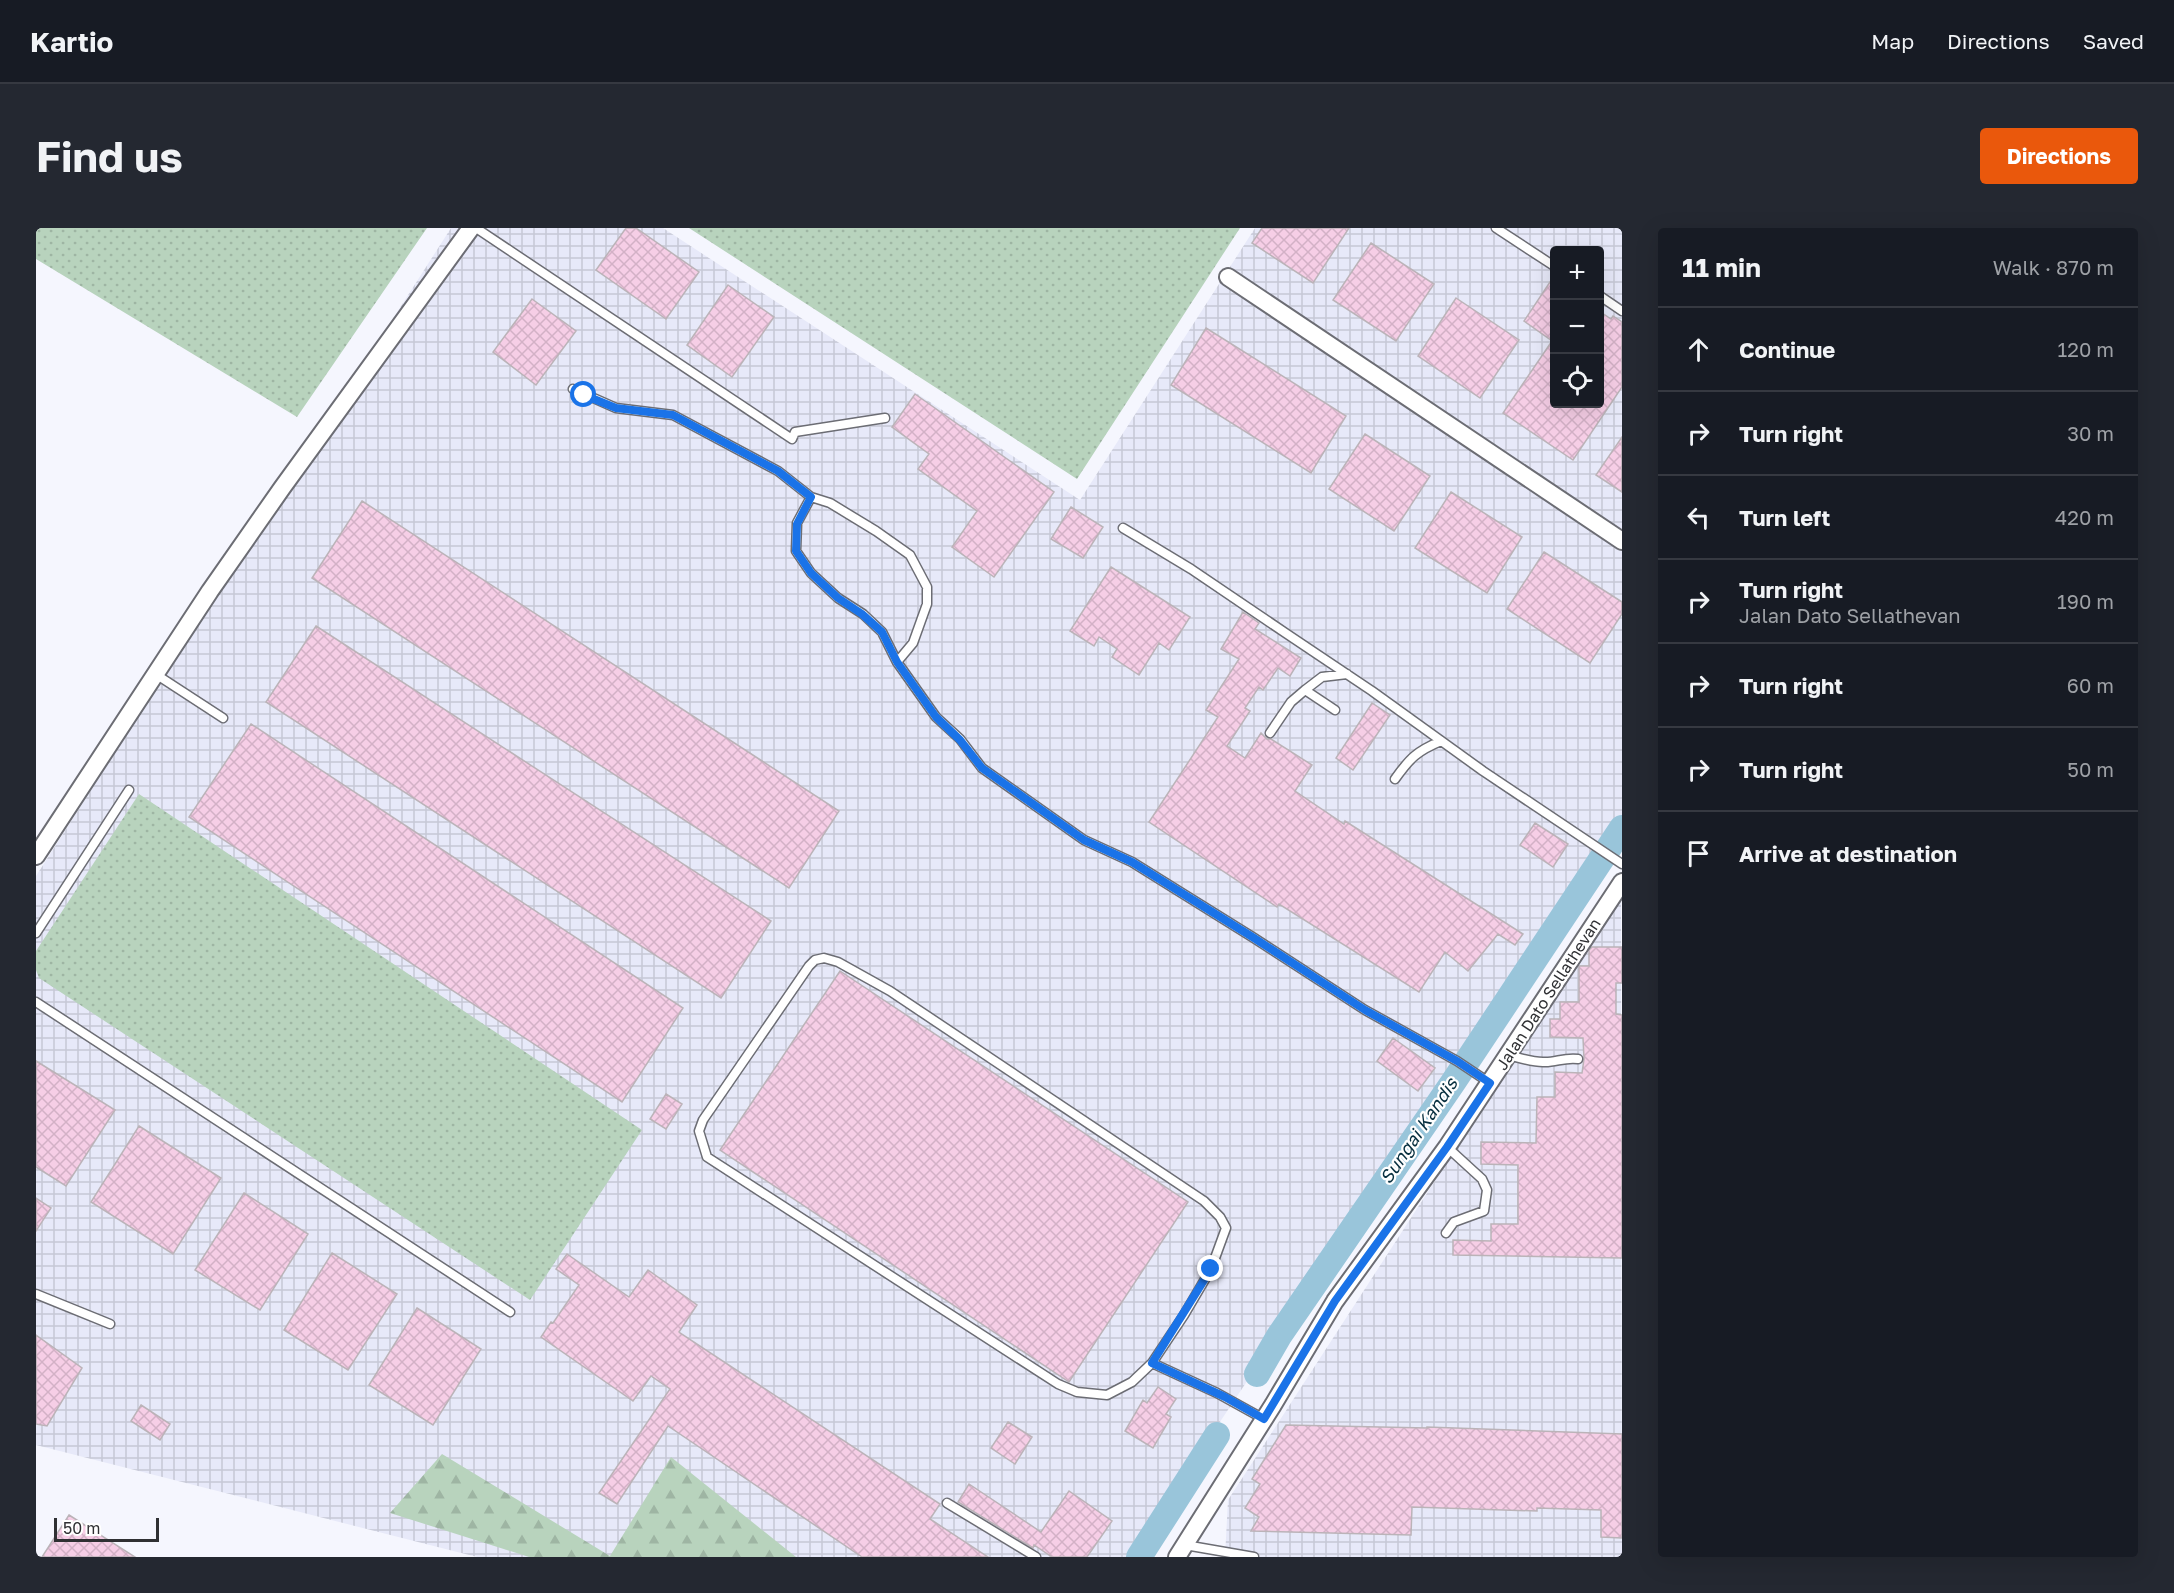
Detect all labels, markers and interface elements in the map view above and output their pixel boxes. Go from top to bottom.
text: Kartio [30,25,113,58]
text: Map [1871,28,1914,54]
text: Directions [1947,28,2050,54]
text: Saved [2083,28,2144,54]
button: Directions [1980,128,2138,184]
text: Find us [36,131,183,181]
map controls [1550,246,1604,408]
button: + [1550,246,1604,300]
text: 11 min [1682,252,1761,283]
text: Walk · 870 m [1993,255,2114,279]
button: − [1550,300,1604,354]
icon: ahead [1682,333,1715,366]
text: Continue [1739,336,1835,363]
text: 120 m [2058,337,2114,361]
button: locate [1550,354,1604,408]
route start [570,381,596,407]
icon: right [1682,417,1715,450]
text: Turn right [1739,420,1843,447]
text: 30 m [2067,421,2114,445]
icon: left [1682,501,1715,534]
text: Turn left [1739,504,1830,531]
text: 420 m [2055,505,2114,529]
text: Turn right [1739,576,1843,603]
icon: right [1682,585,1715,618]
text: 190 m [2057,589,2114,613]
text: Jalan Dato Sellathevan [1739,603,1961,627]
icon: right [1682,669,1715,702]
text: Turn right [1739,672,1843,699]
text: 60 m [2067,673,2114,697]
icon: right [1682,753,1715,786]
text: Turn right [1739,756,1843,783]
text: 50 m [2067,757,2114,781]
icon: arrive [1682,837,1715,870]
text: Arrive at destination [1739,840,1957,867]
street label: Jalan Dato Sellathevan [1491,914,1605,1074]
water label: Sungai Kandis [1375,1072,1462,1188]
route end [1197,1255,1223,1281]
scale bar [54,1515,159,1542]
text: 50 m [63,1518,100,1538]

